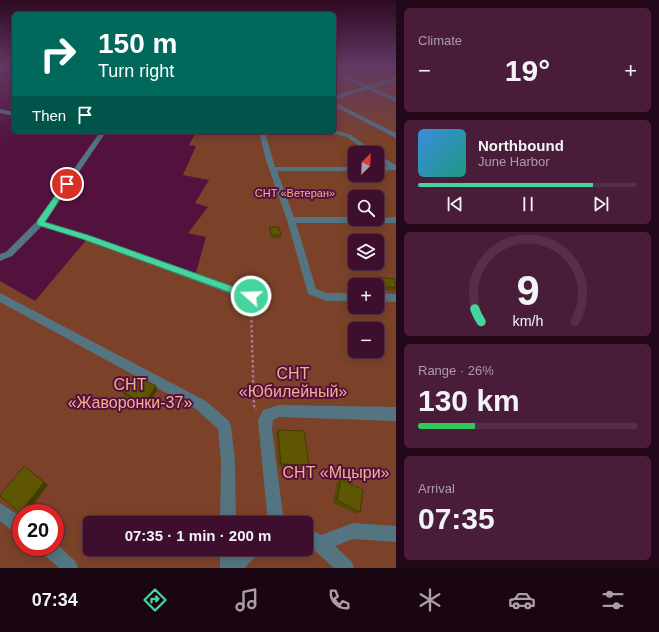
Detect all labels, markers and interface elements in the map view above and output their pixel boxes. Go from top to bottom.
icon: right [32,28,84,80]
text: 150 m [98,28,177,59]
text: Climate [418,33,462,48]
text: 19° [505,54,550,87]
text: − [418,58,431,83]
text: + [624,58,637,83]
text: Turn right [98,61,174,81]
icon: arrive [74,104,96,126]
text: Then [32,107,66,124]
text: Northbound [478,137,564,154]
north arrow [348,146,384,182]
map controls [348,146,384,358]
text: June Harbor [478,154,550,169]
pin [50,167,84,201]
icon: arrive [56,173,78,195]
park label: СНТ «Ветеран» [255,187,335,199]
button: search [348,190,384,226]
icon: previous [444,193,466,215]
icon: pause [517,193,539,215]
icon: next [590,193,612,215]
button: layers [348,234,384,270]
text: 9 [516,267,539,314]
position arrow [230,275,272,317]
button: + [348,278,384,314]
text: km/h [512,313,543,329]
button: − [348,322,384,358]
text: Range · 26% [418,363,494,378]
park label: СНТ «Юбилейный» [239,365,347,400]
park label: СНТ «Жаворонки-37» [68,376,192,411]
text: 130 km [418,384,520,417]
park label: СНТ «Мцыри» [283,464,390,481]
text: Arrival [418,481,455,496]
text: 07:35 [418,502,495,535]
speed limit sign: 20 [12,504,64,556]
text: 07:35 · 1 min · 200 m [125,527,271,544]
icon: directions [141,586,169,614]
icon: music [233,586,261,614]
icon: phone [325,586,353,614]
icon: climate [416,586,444,614]
icon: car [508,586,536,614]
icon: filters [599,586,627,614]
text: 07:34 [32,590,78,610]

